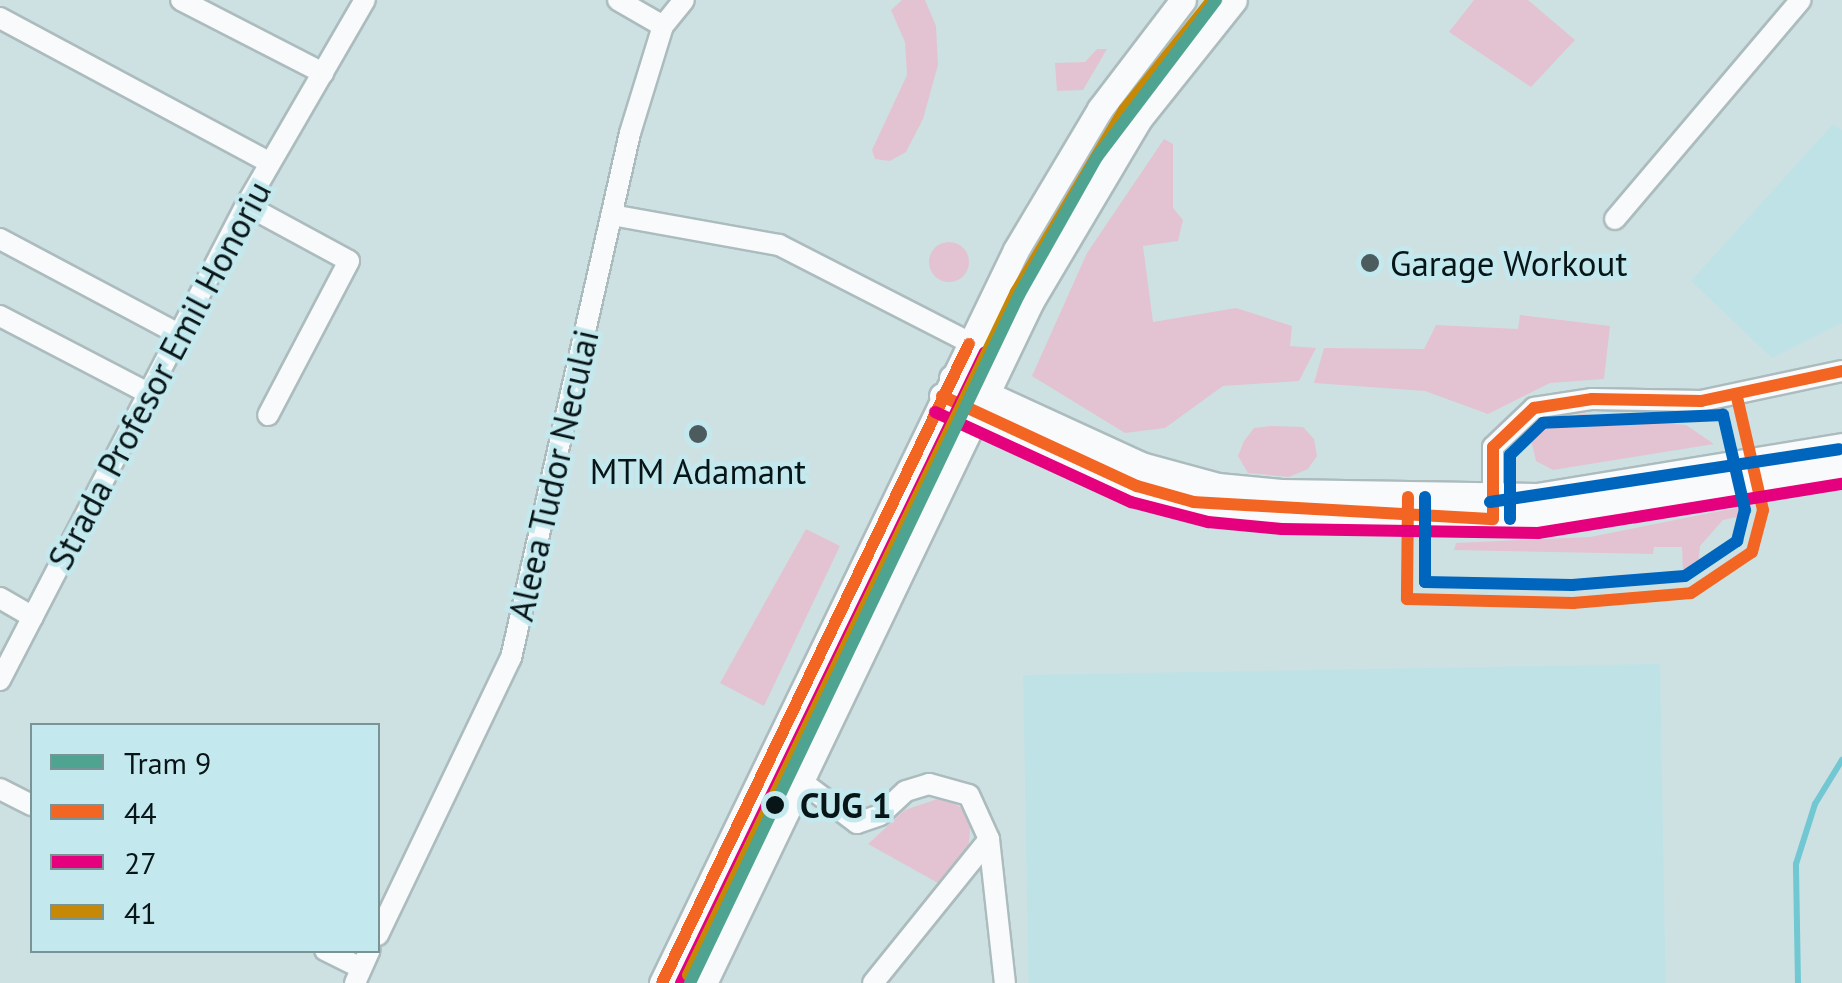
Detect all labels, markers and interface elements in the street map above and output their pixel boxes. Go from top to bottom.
street label: Strada Profesor Emil Honoriu [39,174,279,576]
place label: Garage Workout [1390,242,1628,284]
marker: Garage Workout [1359,252,1381,274]
street label: Aleea Tudor Neculai [499,325,607,625]
marker: MTM Adamant [687,423,709,445]
place label: MTM Adamant [589,450,807,492]
legend [30,723,380,953]
text: Tram 9 [124,743,211,782]
place label: CUG 1 [800,784,892,826]
marker: CUG 1 [759,789,791,821]
text: 44 [124,793,157,832]
text: 27 [124,843,157,882]
text: 41 [124,893,157,932]

